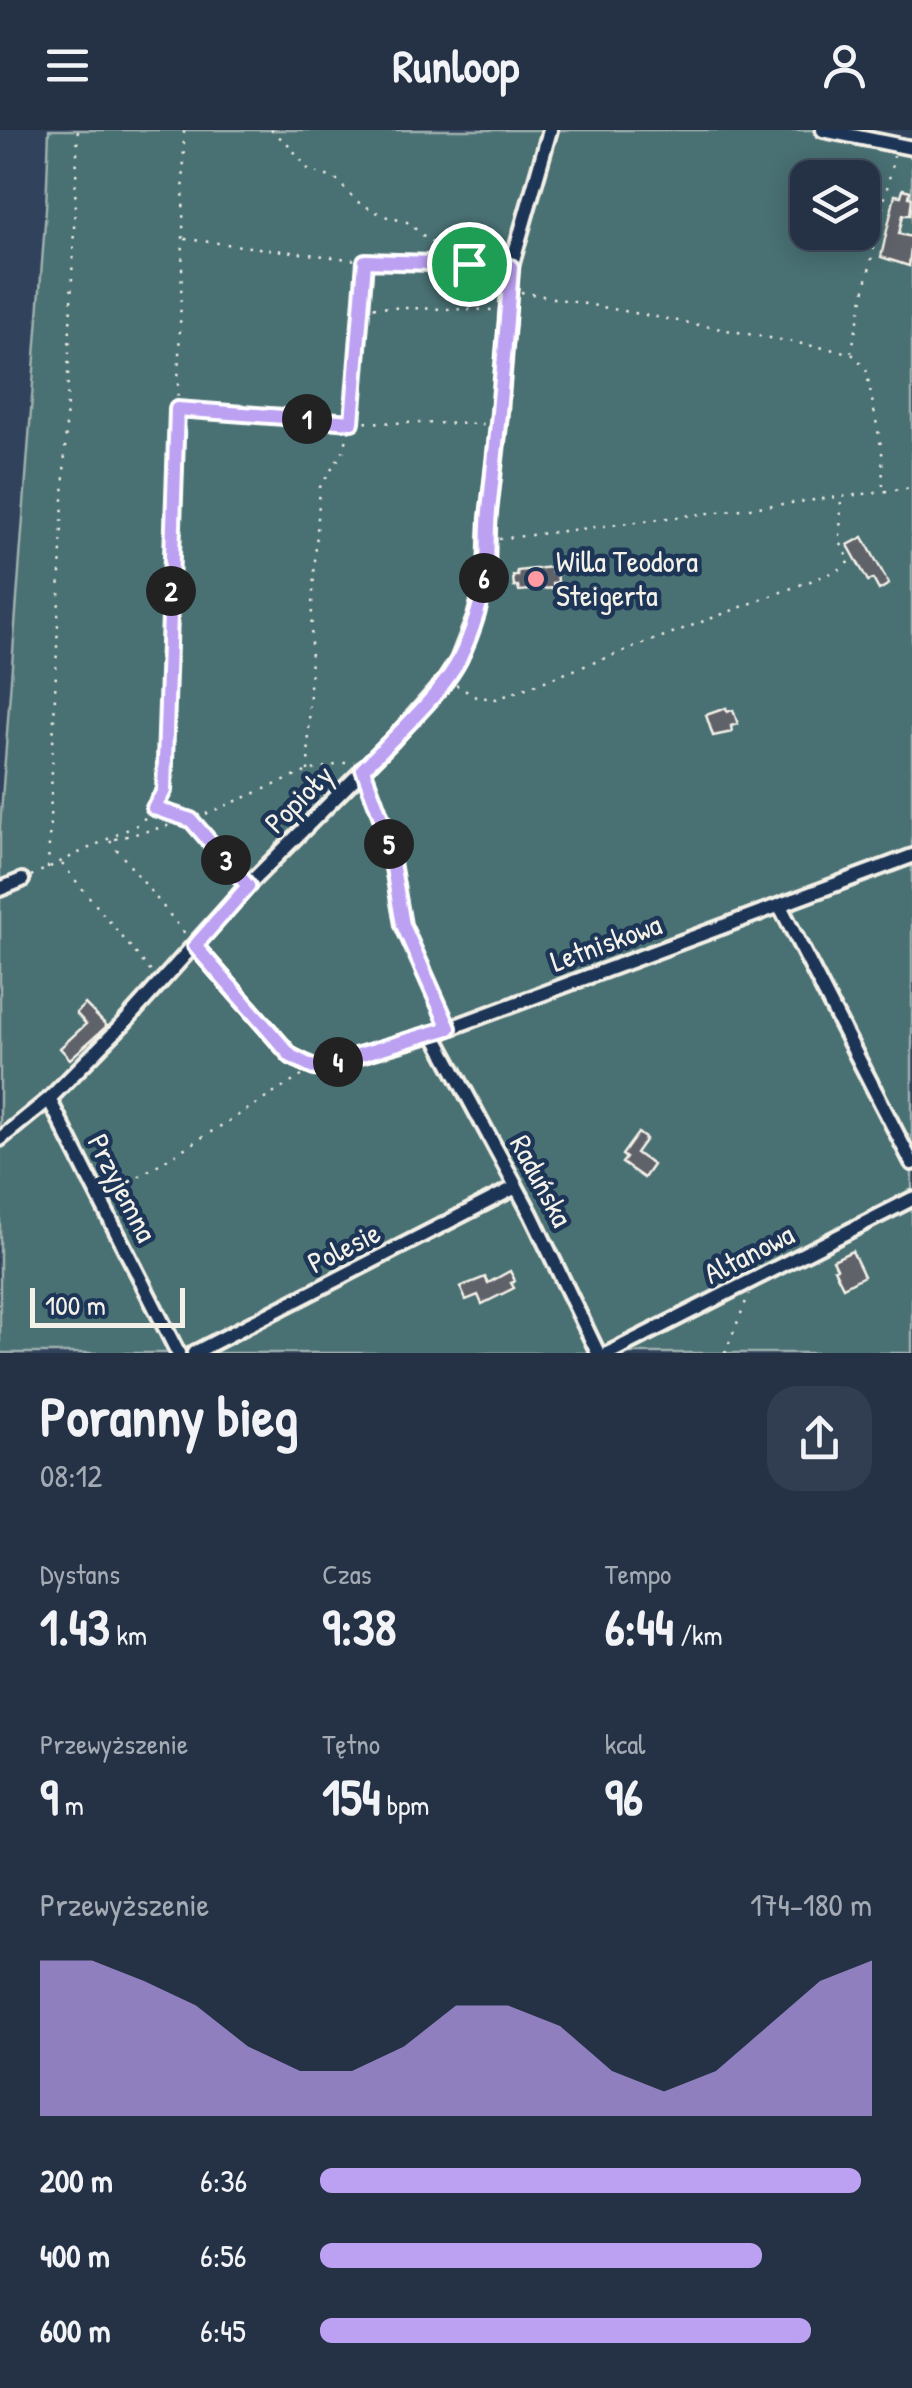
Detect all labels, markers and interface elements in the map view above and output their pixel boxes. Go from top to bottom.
text: Runloop [393,35,519,96]
icon: menu [40,38,95,93]
icon: person [817,38,872,93]
map controls [790,160,880,250]
button: layers [790,160,880,250]
pin [427,222,512,307]
icon: arrive [442,237,497,292]
pin: 1 [282,394,332,444]
text: 1 [302,400,312,438]
place label: Willa Teodora Steigerta [556,541,698,615]
pin: 6 [459,553,509,603]
text: 6 [478,559,490,597]
pin: 2 [146,566,196,616]
marker: Willa Teodora Steigerta [525,568,547,590]
text: 2 [164,572,178,610]
street label: Popioły [255,755,342,842]
pin: 5 [364,819,414,869]
text: 5 [383,825,395,863]
pin: 3 [201,835,251,885]
text: 3 [220,841,232,879]
street label: Letniskowa [545,903,667,981]
pin: 4 [313,1037,363,1087]
text: 4 [333,1043,343,1081]
street label: Przyjemna [79,1127,167,1249]
street label: Raduńska [501,1128,583,1234]
street label: Polesie [300,1212,387,1282]
street label: Altanowa [697,1213,801,1293]
scale bar [30,1283,185,1328]
text: 100 m [45,1286,106,1324]
text: Poranny bieg [40,1379,298,1453]
button: share [767,1386,872,1491]
text: 08:12 [40,1454,102,1497]
text: Dystans [40,1555,120,1593]
text: Czas [322,1555,371,1593]
text: Tempo [605,1555,671,1593]
text: 1.43 [40,1593,110,1661]
text: 9:38 [322,1593,396,1661]
text: 6:44 [605,1593,674,1661]
text: km [110,1616,147,1654]
text: /km [674,1616,723,1654]
text: Przewyższenie [40,1725,188,1763]
text: Tętno [322,1725,380,1763]
text: kcal [605,1725,646,1763]
text: 9 [40,1763,58,1831]
text: 154 [322,1763,380,1831]
text: 96 [605,1763,643,1831]
text: m [58,1786,84,1824]
text: bpm [380,1786,429,1824]
text: Przewyższenie [40,1883,209,1926]
text: 174–180 m [750,1883,872,1926]
text: 200 m [40,2159,113,2202]
text: 6:36 [200,2159,247,2202]
text: 400 m [40,2234,110,2277]
text: 6:56 [200,2234,247,2277]
text: 600 m [40,2309,111,2352]
text: 6:45 [200,2309,246,2352]

